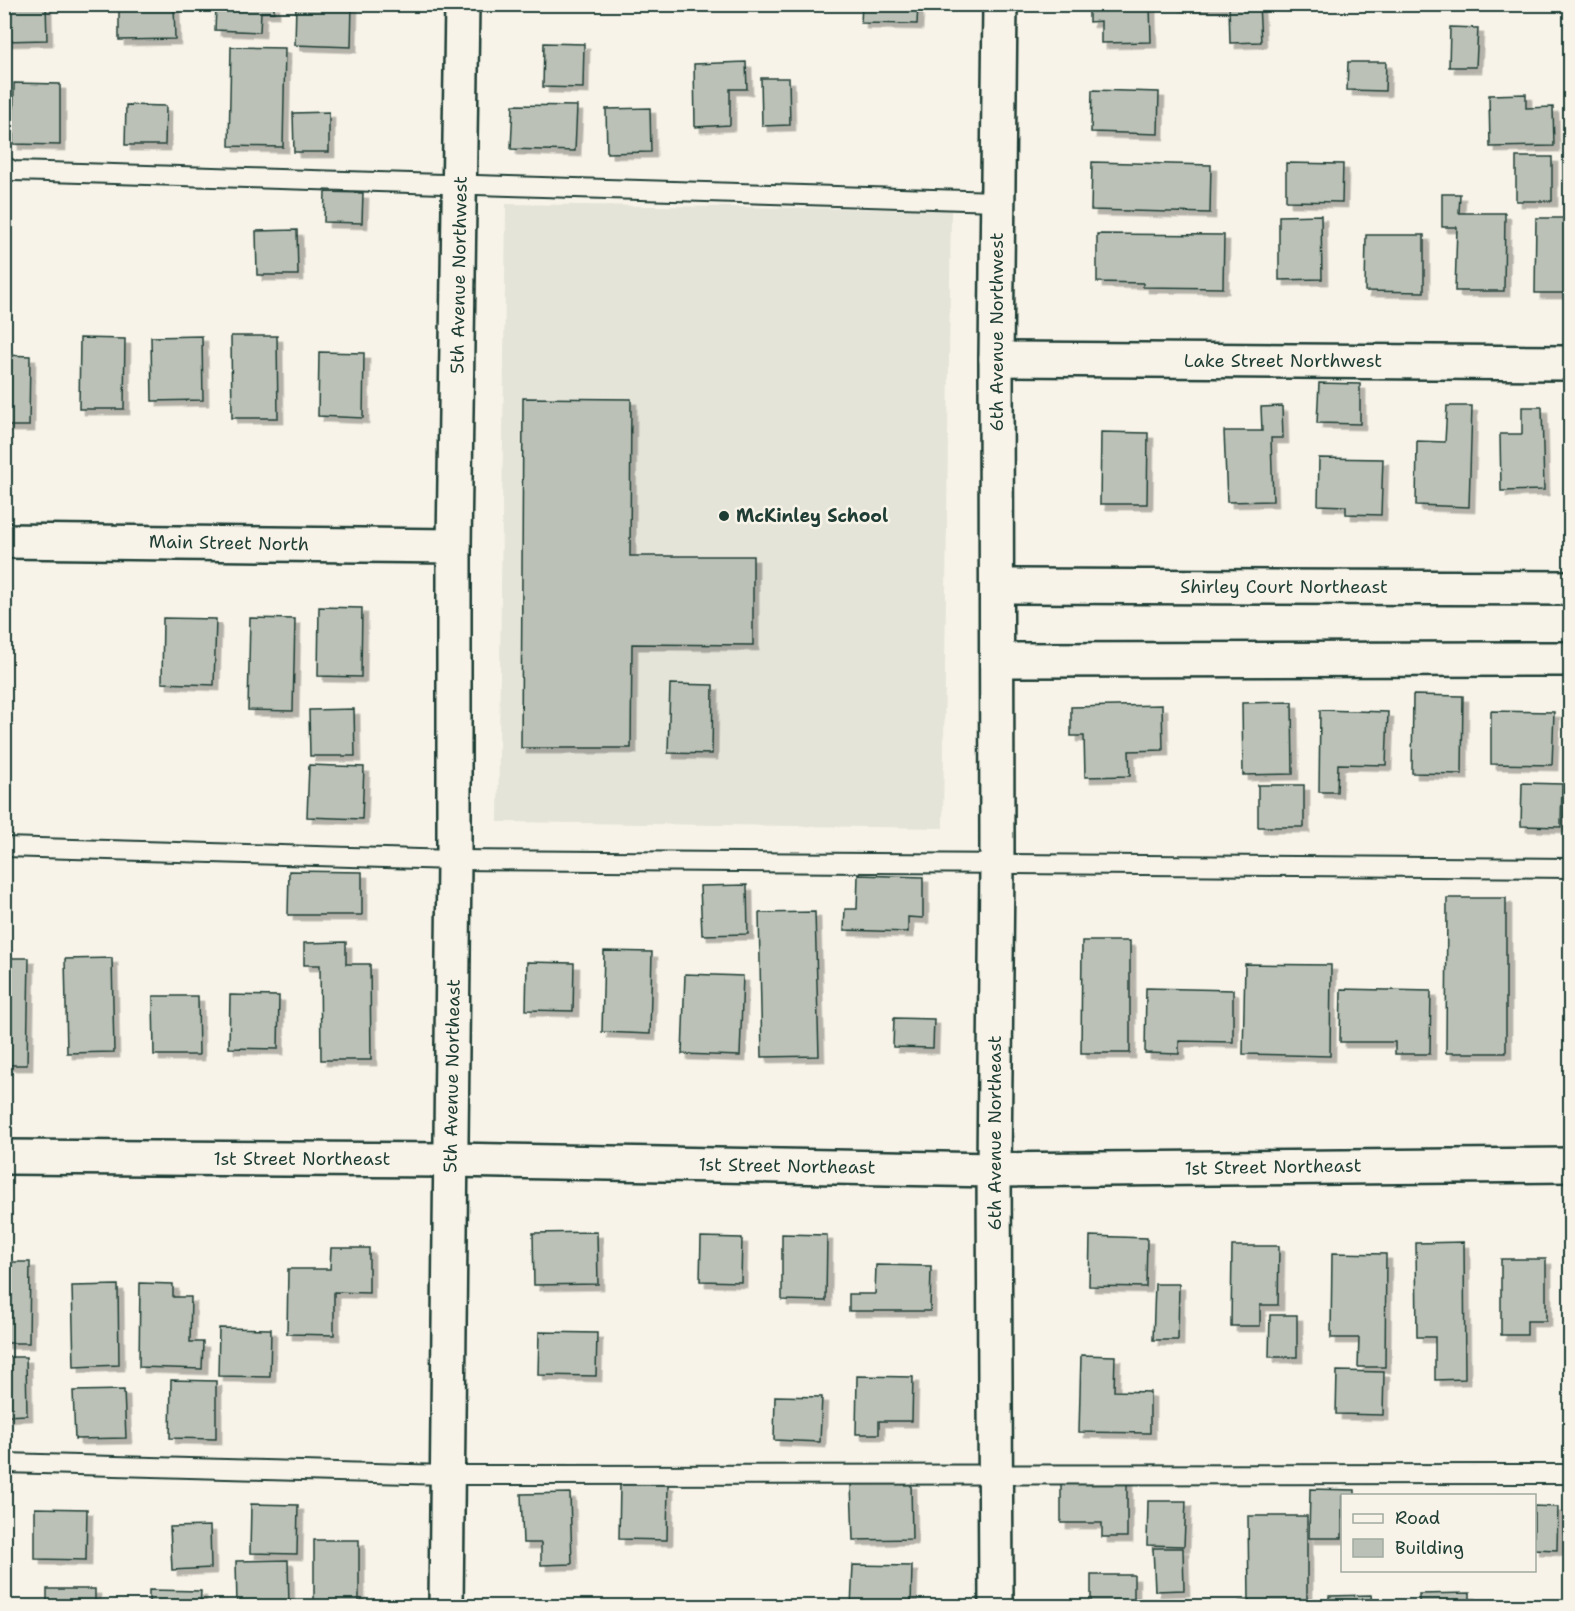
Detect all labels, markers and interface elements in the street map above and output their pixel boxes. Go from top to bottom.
street label: 5th Avenue Northwest [445,176,473,374]
street label: 6th Avenue Northwest [985,232,1009,432]
street label: Lake Street Northwest [1184,349,1382,373]
place label: McKinley School [736,504,888,528]
marker: McKinley School [717,509,731,523]
street label: Main Street North [149,530,309,556]
street label: Shirley Court Northeast [1180,575,1388,599]
street label: 5th Avenue Northeast [438,979,466,1173]
street label: 6th Avenue Northeast [983,1035,1007,1231]
street label: 1st Street Northeast [214,1147,391,1171]
street label: 1st Street Northeast [698,1152,876,1180]
street label: 1st Street Northeast [1184,1153,1362,1181]
legend [1341,1494,1536,1572]
text: Road [1395,1506,1440,1530]
text: Building [1395,1536,1464,1560]

